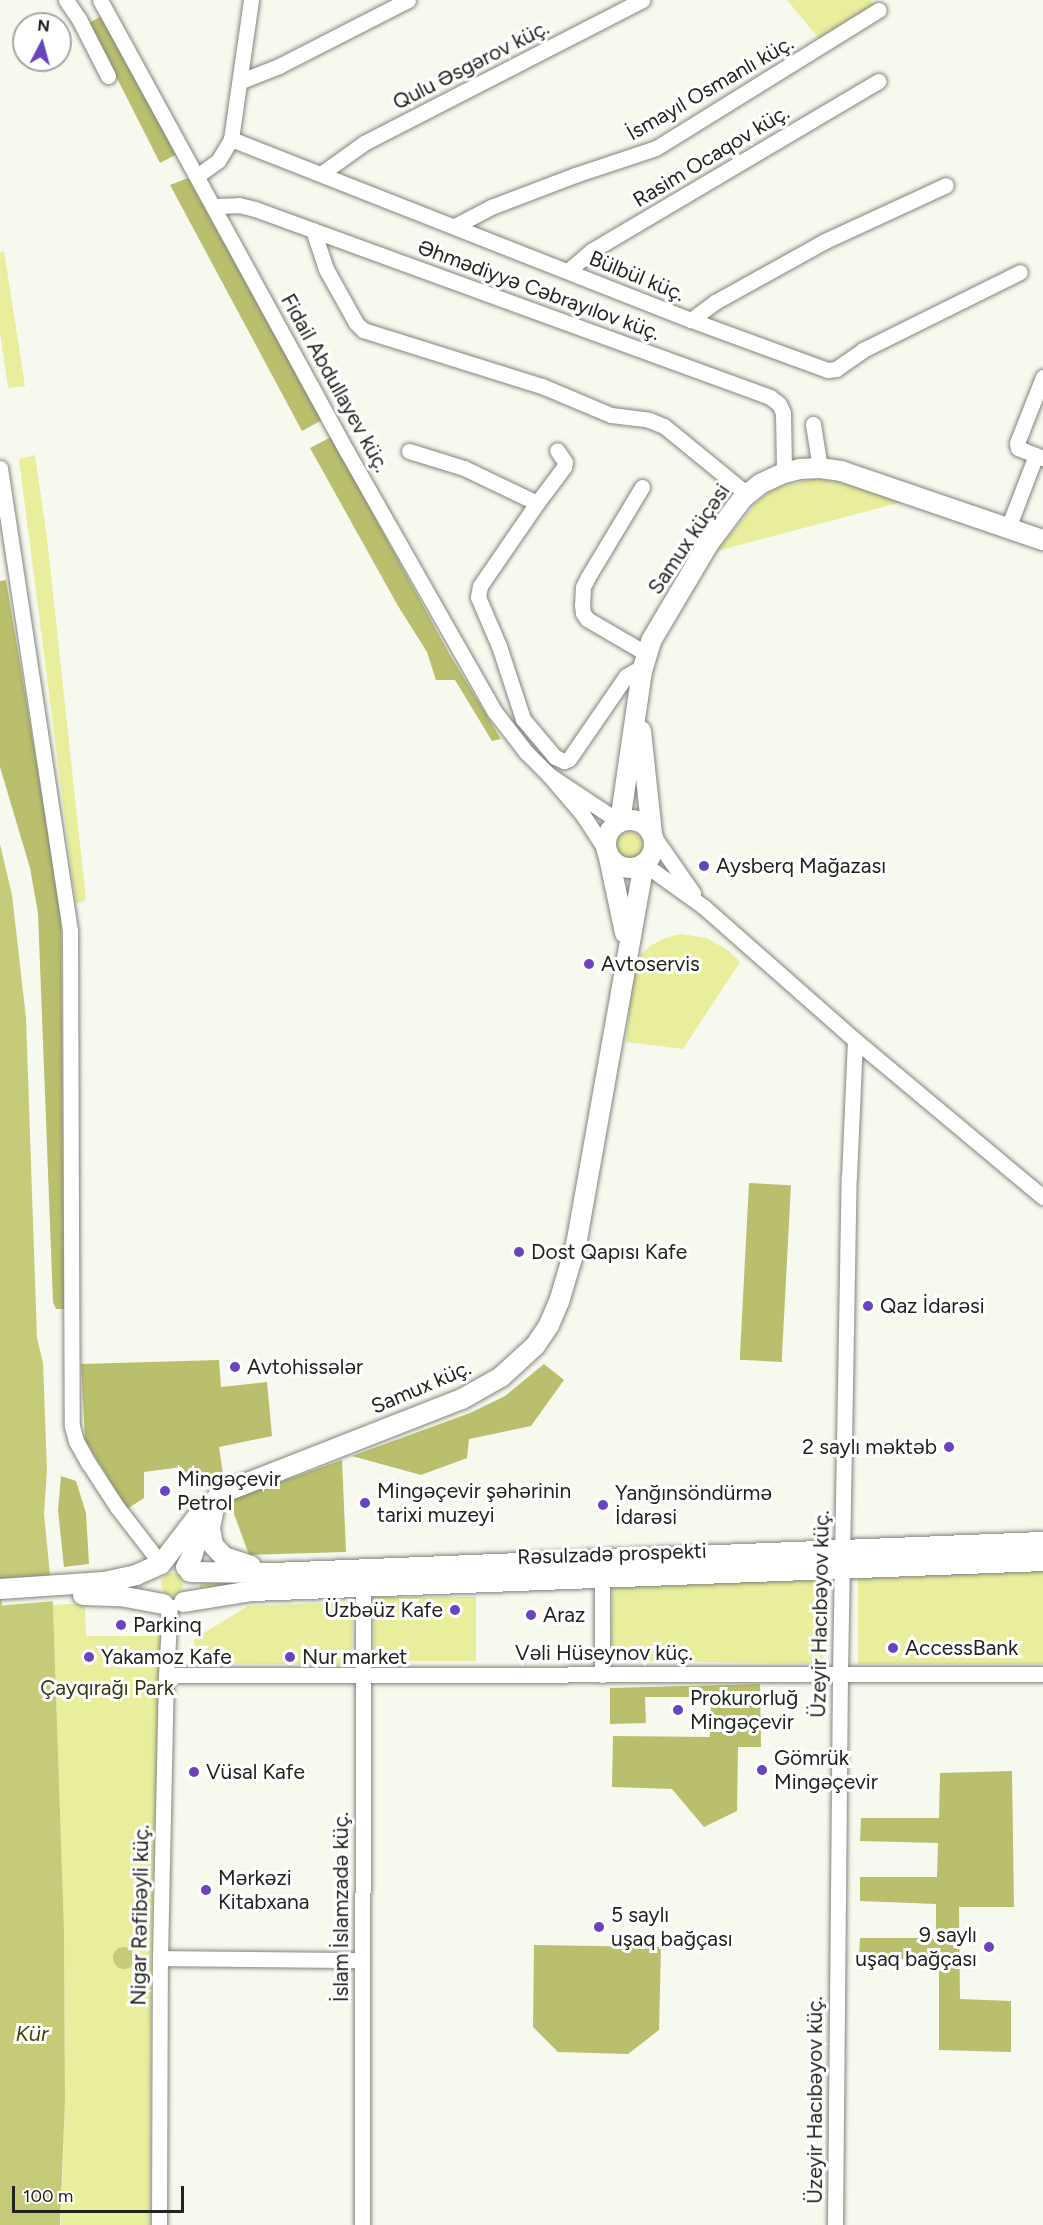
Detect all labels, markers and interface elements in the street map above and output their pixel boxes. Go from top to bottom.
north arrow [12,12,72,72]
text: N [37,15,51,36]
street label: Qulu Əsgərov küç. [389,15,553,115]
street label: İsmayıl Osmanlı küç. [622,30,798,146]
street label: Rasim Ocaqov küç. [628,99,794,213]
street label: Əhmədiyyə Cəbrayılov küç. [414,234,664,346]
street label: Bülbül küç. [586,245,688,307]
street label: Fidail Abdullayev küç. [275,289,395,477]
street label: Samux küçəsi [643,479,735,599]
place label: Aysberq Mağazası [716,853,886,879]
marker: Aysberq Mağazası [697,859,711,873]
place label: Avtoservis [601,951,700,977]
marker: Avtoservis [582,957,596,971]
place label: Dost Qapısı Kafe [531,1239,687,1265]
marker: Dost Qapısı Kafe [512,1245,526,1259]
place label: Qaz İdarəsi [880,1293,985,1319]
marker: Qaz İdarəsi [861,1299,875,1313]
place label: Avtohissələr [247,1354,363,1380]
street label: Samux küç. [367,1355,475,1419]
marker: Avtohissələr [228,1360,242,1374]
place label: 2 saylı məktəb [802,1434,937,1460]
marker: 2 saylı məktəb [942,1440,956,1454]
place label: Mingəçevir Petrol [177,1466,281,1516]
place label: Mingəçevir şəhərinin tarixi muzeyi [377,1478,571,1528]
place label: Yanğınsöndürmə İdarəsi [615,1480,772,1530]
marker: Mingəçevir Petrol [158,1484,172,1498]
marker: Mingəçevir şəhərinin tarixi muzeyi [358,1496,372,1510]
marker: Yanğınsöndürmə İdarəsi [596,1498,610,1512]
street label: Üzeyir Hacıbəyov küç. [806,1510,834,1718]
street label: Rəsulzadə prospekti [517,1538,707,1570]
place label: Üzbəüz Kafe [324,1597,443,1623]
place label: Araz [543,1602,585,1628]
marker: Üzbəüz Kafe [448,1603,462,1617]
marker: Araz [524,1608,538,1622]
place label: Parkinq [133,1612,202,1638]
marker: Parkinq [114,1618,128,1632]
place label: AccessBank [905,1635,1018,1661]
street label: Vəli Hüseynov küç. [515,1640,693,1666]
marker: AccessBank [886,1641,900,1655]
place label: Yakamoz Kafe [101,1644,232,1670]
place label: Nur market [302,1644,407,1670]
marker: Yakamoz Kafe [82,1650,96,1664]
marker: Nur market [283,1650,297,1664]
park label: Çayqırağı Park [40,1675,174,1701]
place label: Prokurorluğ Mingəçevir [690,1685,798,1735]
marker: Prokurorluğ Mingəçevir [671,1703,685,1717]
place label: Gömrük Mingəçevir [774,1745,878,1795]
place label: Vüsal Kafe [206,1759,305,1785]
marker: Gömrük Mingəçevir [755,1763,769,1777]
marker: Vüsal Kafe [187,1765,201,1779]
street label: İslam İslamzadə küç. [328,1812,354,2002]
street label: Nigar Rəfibəyli küç. [126,1824,154,2006]
place label: Mərkəzi Kitabxana [218,1865,309,1915]
marker: Mərkəzi Kitabxana [199,1883,213,1897]
place label: 5 saylı uşaq bağçası [611,1902,733,1952]
marker: 5 saylı uşaq bağçası [592,1920,606,1934]
place label: 9 saylı uşaq bağçası [855,1922,977,1972]
marker: 9 saylı uşaq bağçası [982,1940,996,1954]
street label: Üzeyir Hacıbəyov küç. [802,1996,828,2204]
water label: Kür [15,2021,49,2047]
scale bar [15,2174,188,2212]
text: 100 m [23,2185,73,2207]

